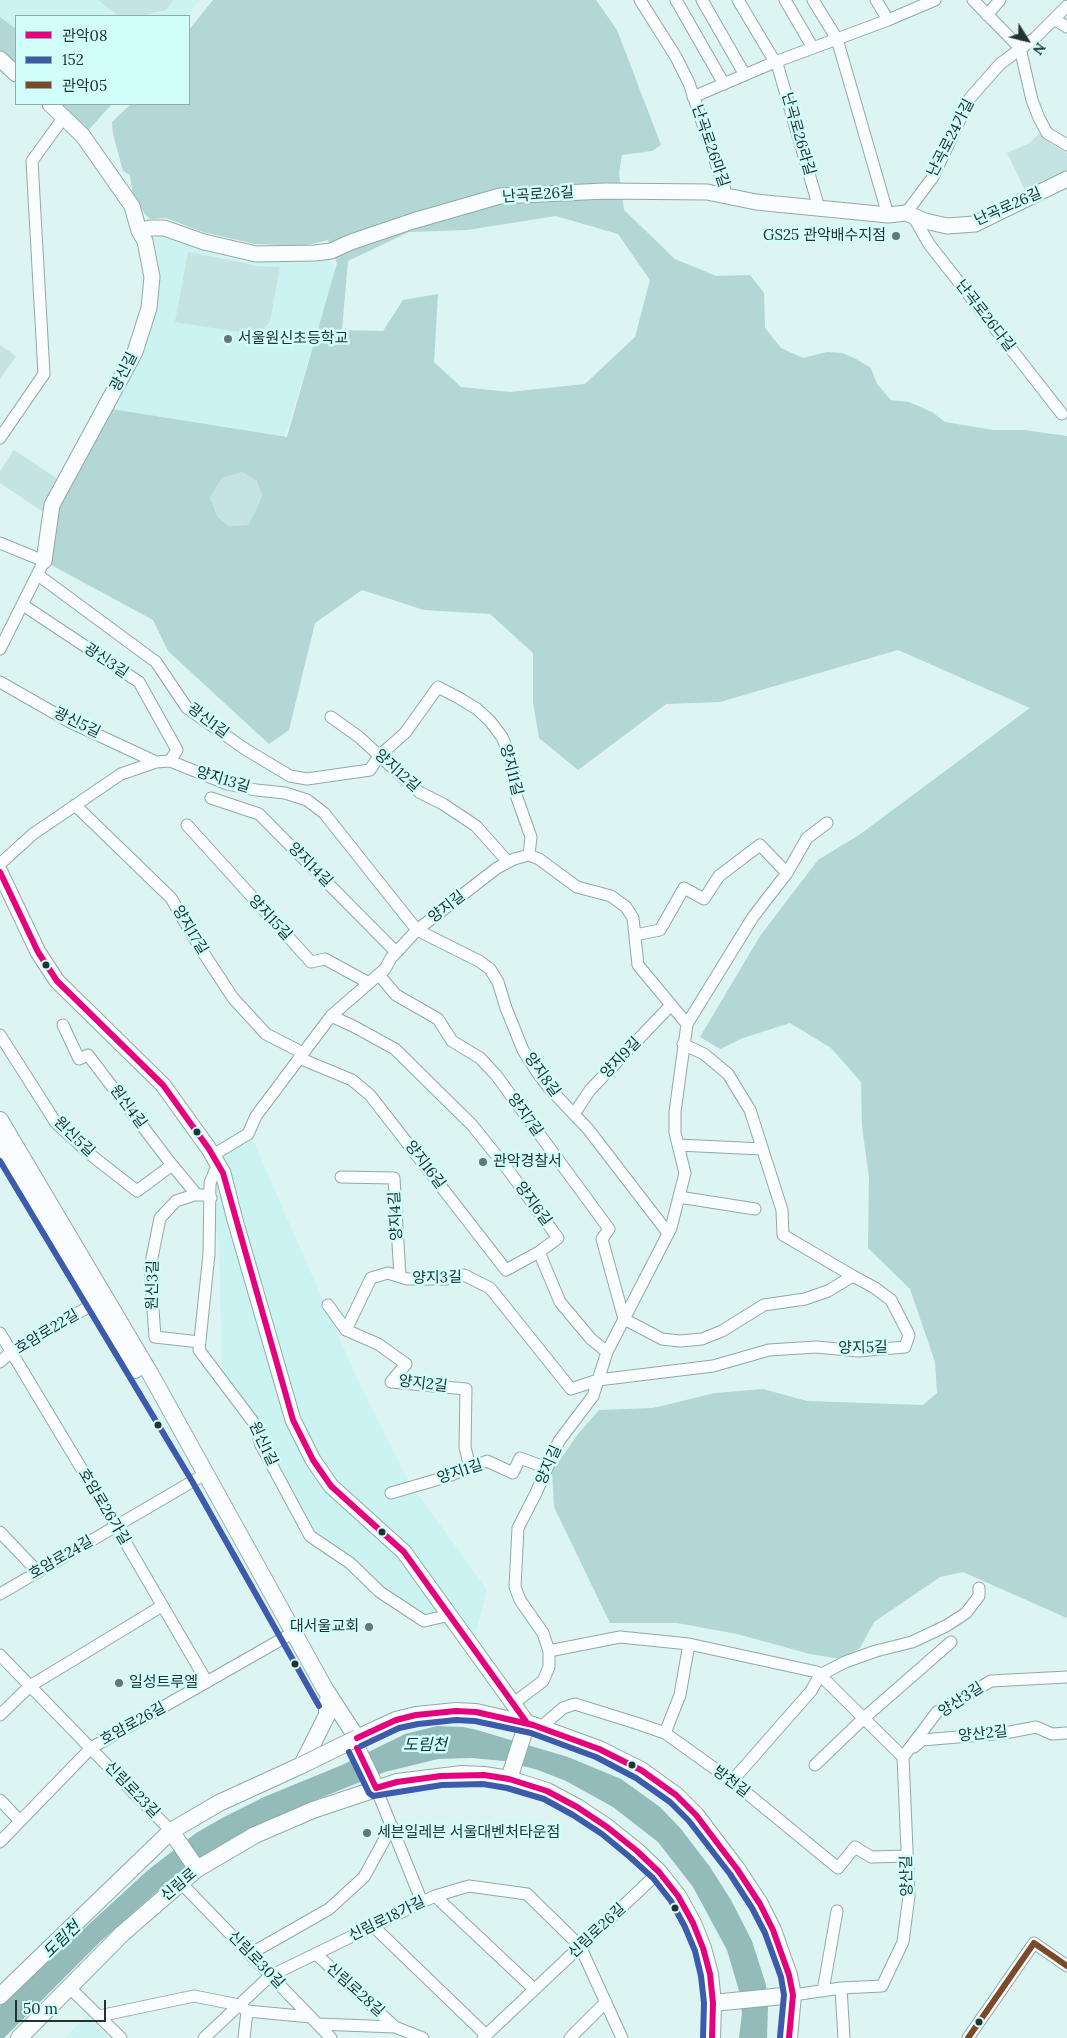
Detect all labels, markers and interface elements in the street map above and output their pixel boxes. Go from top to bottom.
legend [15,15,190,105]
north arrow [1002,15,1052,65]
text: 관악08 [62,26,107,45]
text: N [1029,39,1050,58]
text: 152 [62,50,84,69]
text: 관악05 [62,76,107,95]
street label: 난곡로26라길 [778,90,818,178]
street label: 난곡로24가길 [924,96,978,180]
street label: 난곡로26마길 [688,103,732,189]
street label: 난곡로26길 [501,184,575,206]
street label: 난곡로26길 [971,184,1045,230]
place label: GS25 관악배수지점 [763,227,886,245]
marker: GS25 관악배수지점 [890,230,902,242]
street label: 난곡로26다길 [952,277,1018,355]
place label: 서울원신초등학교 [238,330,348,348]
marker: 서울원신초등학교 [222,333,234,345]
street label: 광신길 [107,349,141,395]
street label: 광신3길 [80,640,132,682]
street label: 광신1길 [184,700,232,742]
street label: 광신5길 [51,704,103,742]
street label: 양지11길 [496,742,526,798]
street label: 양지12길 [371,746,423,796]
street label: 양지13길 [194,763,252,797]
street label: 양지14길 [284,839,336,891]
street label: 양지길 [425,887,469,927]
street label: 양지15길 [245,892,295,944]
street label: 양지17길 [168,902,212,958]
unlabelled marker [41,960,51,970]
street label: 양지9길 [597,1034,645,1082]
street label: 양지8길 [520,1050,564,1100]
street label: 원신4길 [106,1082,150,1132]
street label: 양지7길 [504,1090,546,1140]
street label: 원신5길 [50,1113,98,1161]
unlabelled marker [192,1127,202,1137]
street label: 양지16길 [401,1137,449,1193]
place label: 관악경찰서 [493,1153,562,1171]
marker: 관악경찰서 [477,1156,489,1168]
street label: 양지6길 [511,1178,555,1230]
street label: 양지4길 [386,1191,406,1241]
street label: 원신3길 [144,1260,162,1310]
street label: 양지3길 [412,1269,462,1287]
street label: 호암로22길 [12,1306,82,1358]
street label: 양지5길 [838,1339,888,1357]
street label: 양지2길 [397,1372,449,1396]
street label: 원신1길 [245,1419,281,1469]
unlabelled marker [153,1420,163,1430]
street label: 양지길 [532,1442,566,1488]
street label: 양지1길 [435,1456,485,1488]
street label: 호암로26가길 [74,1466,134,1548]
unlabelled marker [377,1527,387,1537]
street label: 호암로24길 [26,1532,96,1584]
place label: 대서울교회 [290,1618,359,1636]
marker: 대서울교회 [363,1621,375,1633]
unlabelled marker [290,1659,300,1669]
place label: 일성트루엘 [129,1674,198,1692]
marker: 일성트루엘 [113,1677,125,1689]
street label: 양산3길 [935,1679,987,1721]
street label: 호암로26길 [97,1699,169,1749]
street label: 양산2길 [957,1722,1009,1746]
water label: 도림천 [403,1735,447,1755]
street label: 신림로23길 [101,1758,163,1822]
unlabelled marker [627,1760,637,1770]
street label: 방천길 [709,1762,753,1802]
place label: 세븐일레븐 서울대벤처타운점 [377,1824,560,1842]
marker: 세븐일레븐 서울대벤처타운점 [361,1827,373,1839]
street label: 양산길 [898,1855,916,1897]
street label: 신림로 [157,1865,201,1905]
street label: 신림로18가길 [346,1893,428,1945]
street label: 신림로26길 [565,1900,629,1962]
unlabelled marker [670,1903,680,1913]
water label: 도림천 [39,1918,85,1962]
street label: 신림로30길 [224,1928,288,1992]
street label: 신림로28길 [322,1959,388,2021]
scale bar [18,1990,109,2022]
text: 50 m [23,1999,58,2018]
unlabelled marker [974,2017,984,2027]

